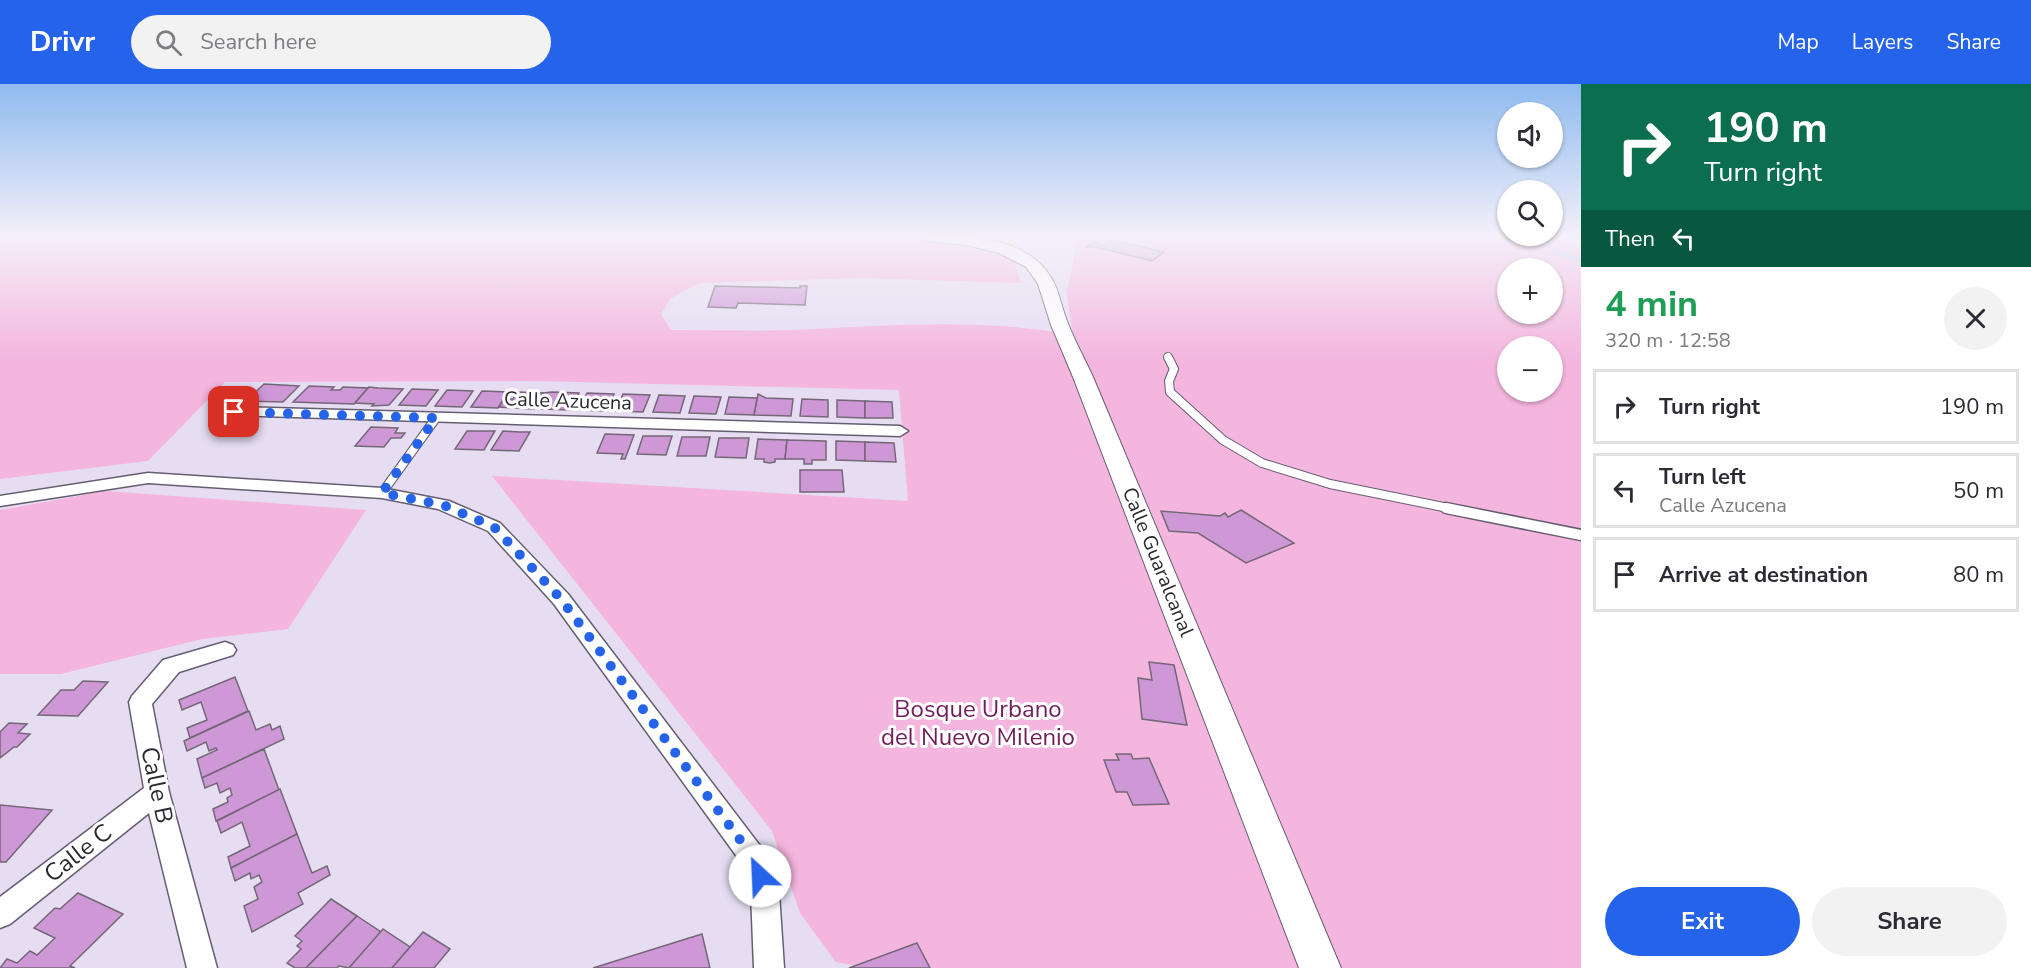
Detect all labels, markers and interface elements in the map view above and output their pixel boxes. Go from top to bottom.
search box [131,15,551,69]
text: Drivr [30,23,95,61]
icon: search [152,26,185,59]
text: Search here [200,27,317,57]
text: Map [1777,28,1819,56]
text: Layers [1852,28,1913,56]
text: Share [1946,28,2001,56]
text: 190 m [1704,100,1828,157]
map controls [1497,102,1563,402]
button: sound [1497,102,1563,168]
icon: right [1605,108,1683,186]
text: Turn right [1704,154,1822,191]
button: search [1497,180,1563,246]
icon: left [1667,222,1700,255]
text: Then [1605,224,1655,254]
button: + [1497,258,1563,324]
text: 4 min [1605,280,1698,329]
button: close [1944,287,2007,350]
text: 320 m · 12:58 [1605,327,1731,354]
button: − [1497,336,1563,402]
street label: Calle Azucena [504,385,632,417]
pin [208,386,259,437]
icon: right [1608,390,1641,423]
text: Turn right [1659,392,1760,422]
text: 190 m [1940,392,2004,422]
icon: arrive [217,395,250,428]
text: Turn left [1659,462,1746,492]
icon: left [1608,474,1641,507]
text: 50 m [1953,476,2004,506]
street label: Calle Guaralcanal [1116,483,1200,641]
text: Calle Azucena [1659,492,1787,519]
icon: arrive [1608,558,1641,591]
text: Arrive at destination [1659,560,1868,590]
text: 80 m [1953,560,2004,590]
park label: Bosque Urbano del Nuevo Milenio [881,693,1075,753]
street label: Calle B [133,744,181,826]
street label: Calle C [38,816,118,890]
position arrow [728,844,792,908]
button: Exit [1605,887,1800,956]
button: Share [1812,887,2007,956]

